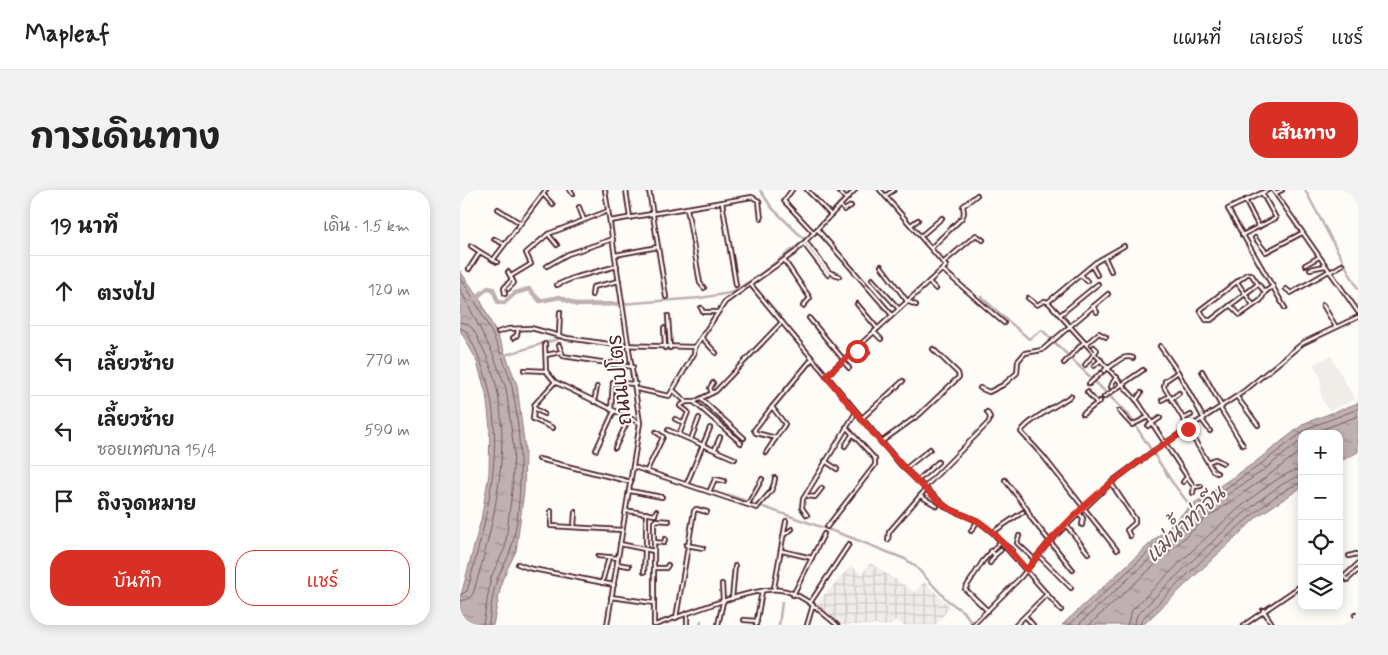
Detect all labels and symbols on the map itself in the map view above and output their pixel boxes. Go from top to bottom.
street label: ถนนเปโตร [601,333,639,427]
route start [846,340,869,363]
route end [1177,418,1200,441]
water label: แม่น้ำท่าจีน [1135,475,1233,569]

